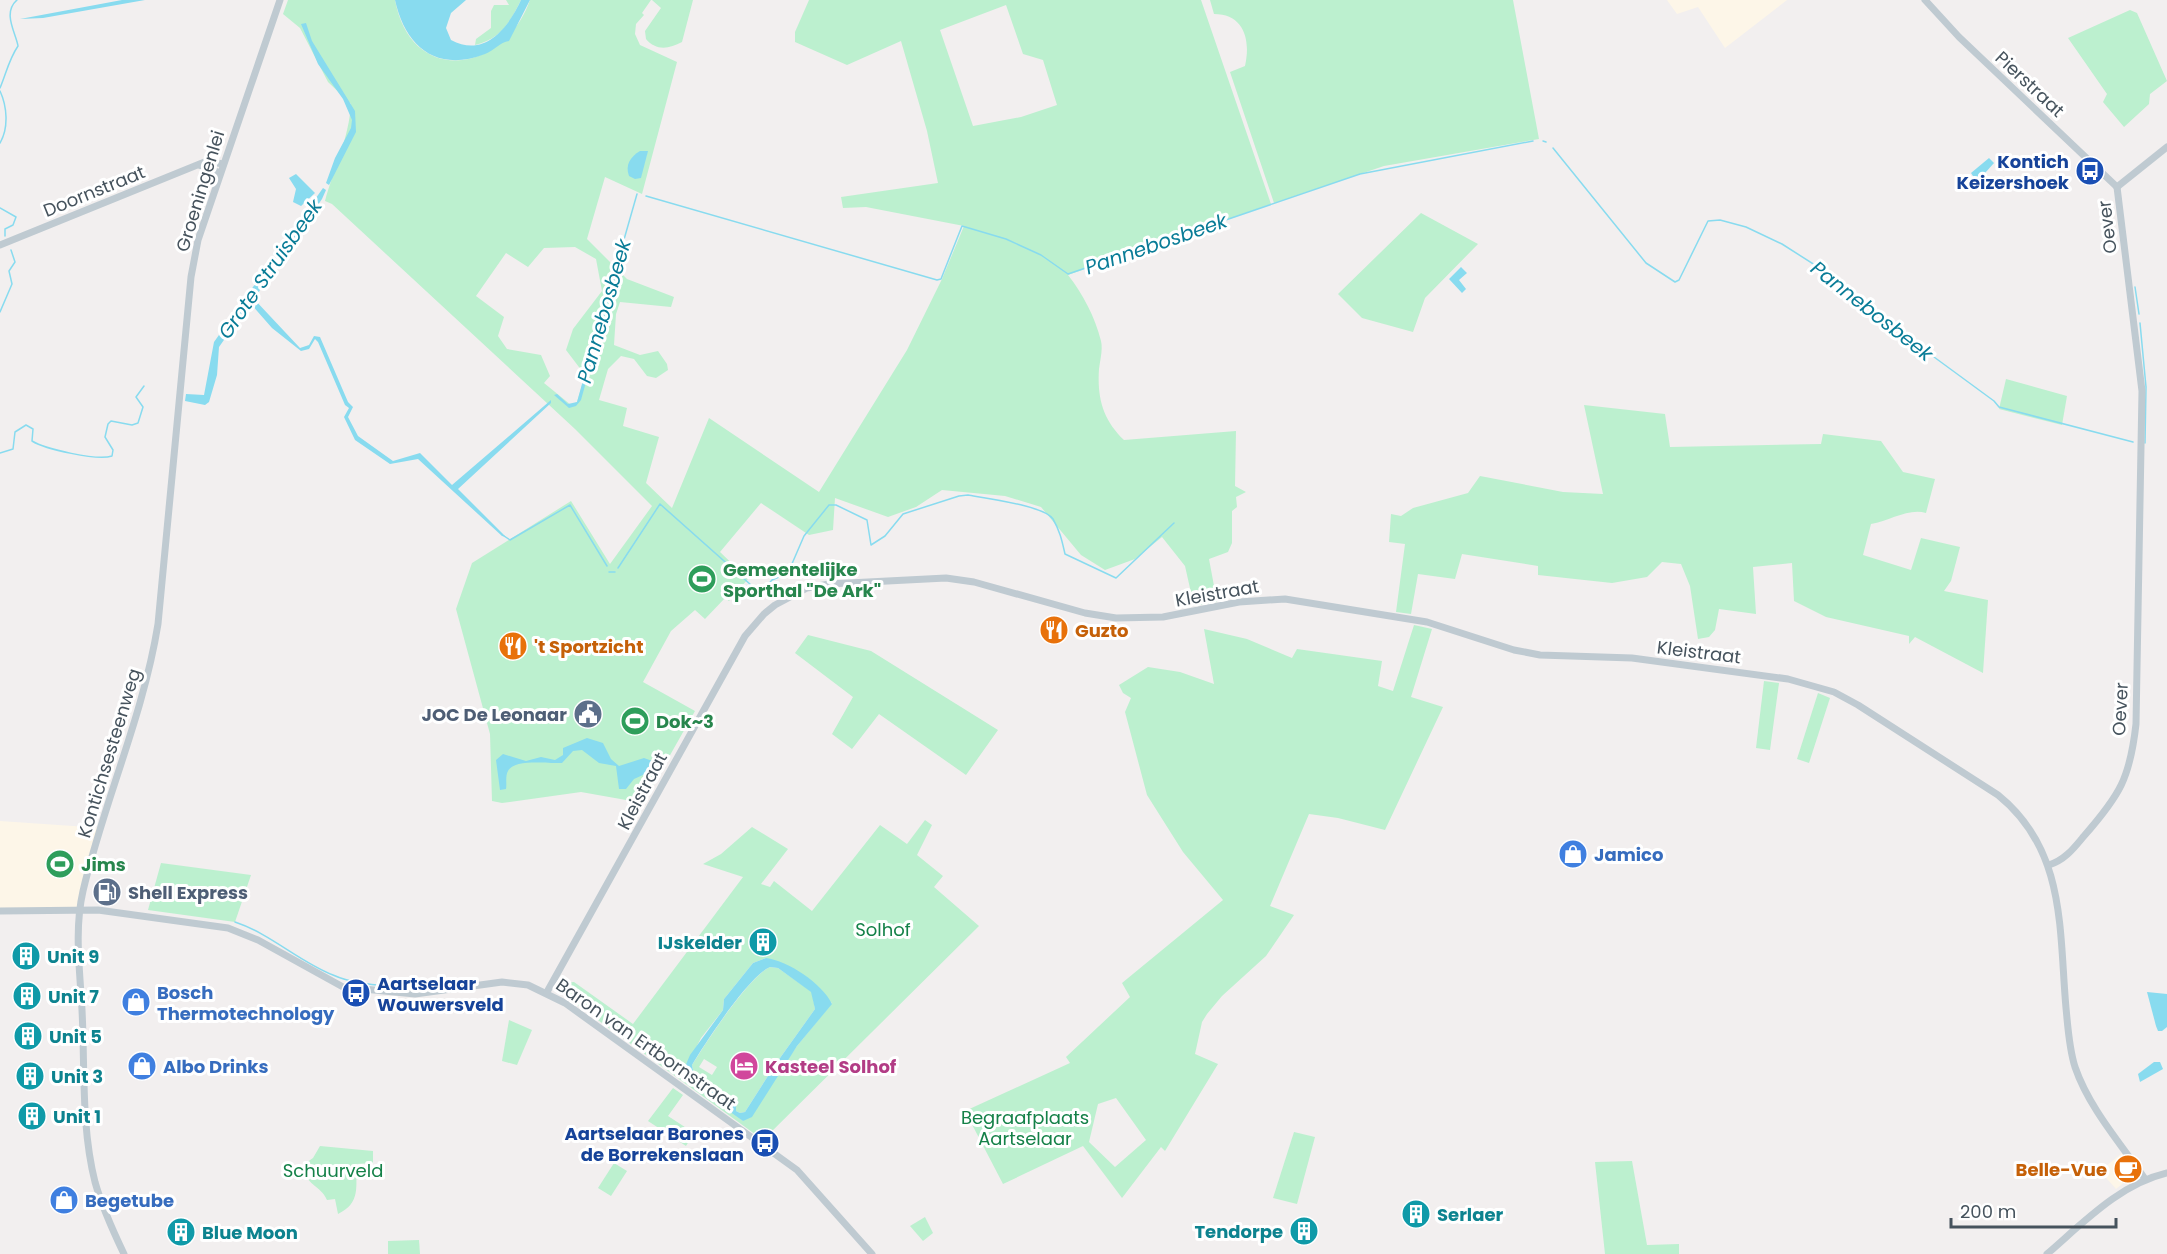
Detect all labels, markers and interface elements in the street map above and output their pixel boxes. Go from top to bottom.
street label: Pierstraat [1990,45,2070,123]
street label: Groeningenlei [170,127,230,255]
place label: Kontich Keizershoek [1956,149,2070,195]
bus stop icon: Kontich Keizershoek [2074,155,2106,187]
street label: Doornstraat [39,159,149,223]
water label: Grote Struisbeek [211,192,330,344]
street label: Oever [2091,199,2123,255]
water label: Pannebosbeek [1081,206,1232,281]
water label: Pannebosbeek [570,234,638,386]
water label: Pannebosbeek [1805,254,1940,369]
place label: Gemeentelijke Sporthal "De Ark" [723,557,881,603]
sports icon: Gemeentelijke Sporthal "De Ark" [686,563,718,595]
street label: Kleistraat [1173,573,1261,613]
restaurant icon: Guzto [1038,614,1070,646]
place label: Guzto [1075,618,1129,643]
restaurant icon: 't Sportzicht [497,630,529,662]
place label: 't Sportzicht [534,634,643,659]
street label: Kleistraat [1656,634,1742,670]
street label: Kontichsesteenweg [71,665,147,841]
street label: Oever [2106,681,2134,736]
public building icon: JOC De Leonaar [572,698,604,730]
place label: JOC De Leonaar [422,702,567,727]
sports icon: Dok~3 [619,705,651,737]
place label: Dok~3 [656,709,714,734]
street label: Kleistraat [611,748,673,834]
shop icon: Jamico [1557,838,1589,870]
place label: Jamico [1594,842,1663,867]
sports icon: Jims [44,848,76,880]
place label: Jims [81,852,126,877]
fuel station icon: Shell Express [91,876,123,908]
place label: Shell Express [128,880,248,905]
park label: Solhof [855,917,911,942]
building icon: IJskelder [747,926,779,958]
place label: IJskelder [658,930,742,955]
building icon: Unit 9 [10,940,42,972]
place label: Unit 9 [47,944,99,969]
place label: Aartselaar Wouwersveld [377,971,504,1017]
street label: Baron van Ertbornstraat [551,972,741,1116]
bus stop icon: Aartselaar Wouwersveld [340,977,372,1009]
building icon: Unit 7 [11,980,43,1012]
place label: Bosch Thermotechnology [157,980,335,1026]
place label: Unit 7 [48,984,99,1009]
shop icon: Bosch Thermotechnology [120,986,152,1018]
building icon: Unit 5 [12,1020,44,1052]
place label: Unit 5 [49,1024,102,1049]
shop icon: Albo Drinks [126,1050,158,1082]
hotel icon: Kasteel Solhof [728,1050,760,1082]
place label: Albo Drinks [163,1054,268,1079]
place label: Kasteel Solhof [765,1054,897,1079]
building icon: Unit 3 [14,1060,46,1092]
place label: Unit 3 [51,1064,103,1089]
building icon: Unit 1 [16,1100,48,1132]
place label: Unit 1 [53,1104,101,1129]
park label: Begraafplaats Aartselaar [961,1105,1089,1151]
place label: Aartselaar Barones de Borrekenslaan [565,1121,744,1167]
bus stop icon: Aartselaar Barones de Borrekenslaan [749,1127,781,1159]
cafe icon: Belle-Vue [2112,1153,2144,1185]
place label: Belle-Vue [2016,1157,2107,1182]
park label: Schuurveld [283,1158,383,1183]
shop icon: Begetube [48,1184,80,1216]
place label: Begetube [85,1188,174,1213]
scale bar [1951,1191,2116,1229]
building icon: Serlaer [1400,1198,1432,1230]
text: 200 m [1960,1199,2016,1224]
place label: Serlaer [1437,1202,1503,1227]
building icon: Tendorpe [1288,1215,1320,1247]
building icon: Blue Moon [165,1216,197,1248]
place label: Tendorpe [1194,1219,1283,1244]
place label: Blue Moon [202,1220,298,1245]

